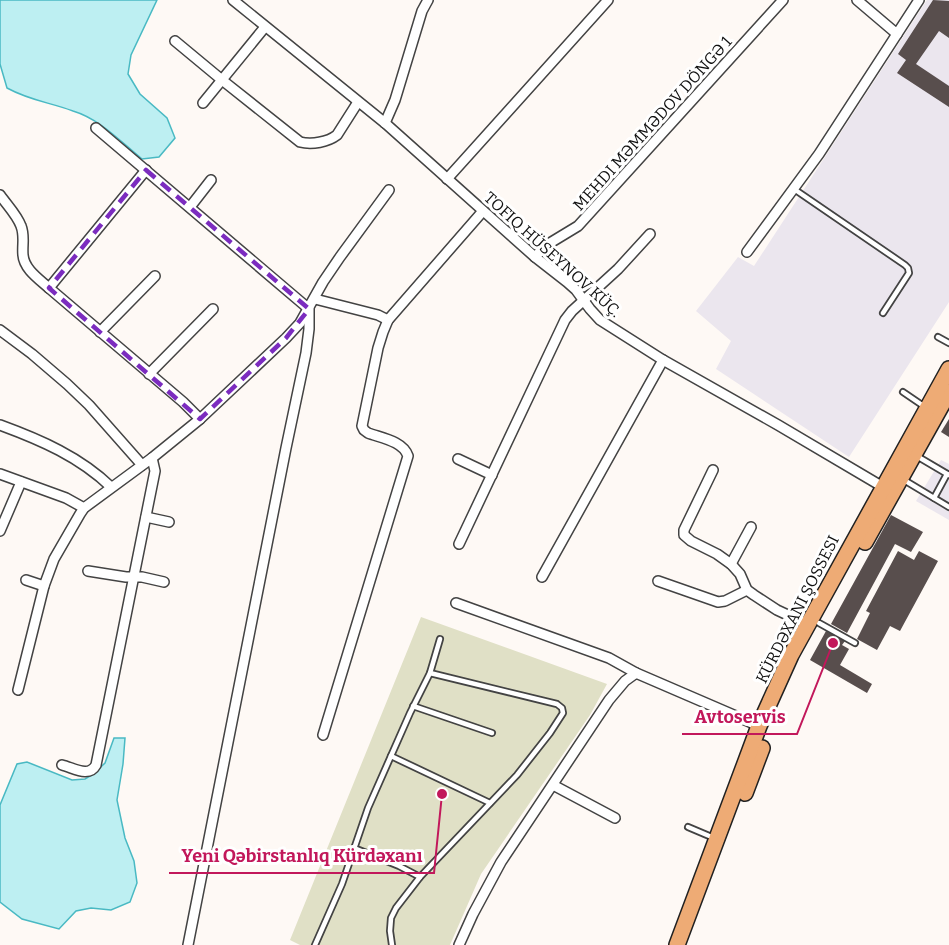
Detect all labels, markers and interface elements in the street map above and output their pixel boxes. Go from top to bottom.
street label: MEHDI MƏMMƏDOV DÖNGƏ 1 [569,32,736,214]
street label: TOFIQ HÜSEYNOV KÜÇ. [480,188,625,321]
street label: KÜRDƏXANI ŞOSSESI [752,532,843,686]
callout: Avtoservis [682,698,797,734]
text: Avtoservis [694,706,786,728]
callout: Yeni Qəbirstanlıq Kürdəxanı [169,837,434,873]
text: Yeni Qəbirstanlıq Kürdəxanı [182,845,423,867]

